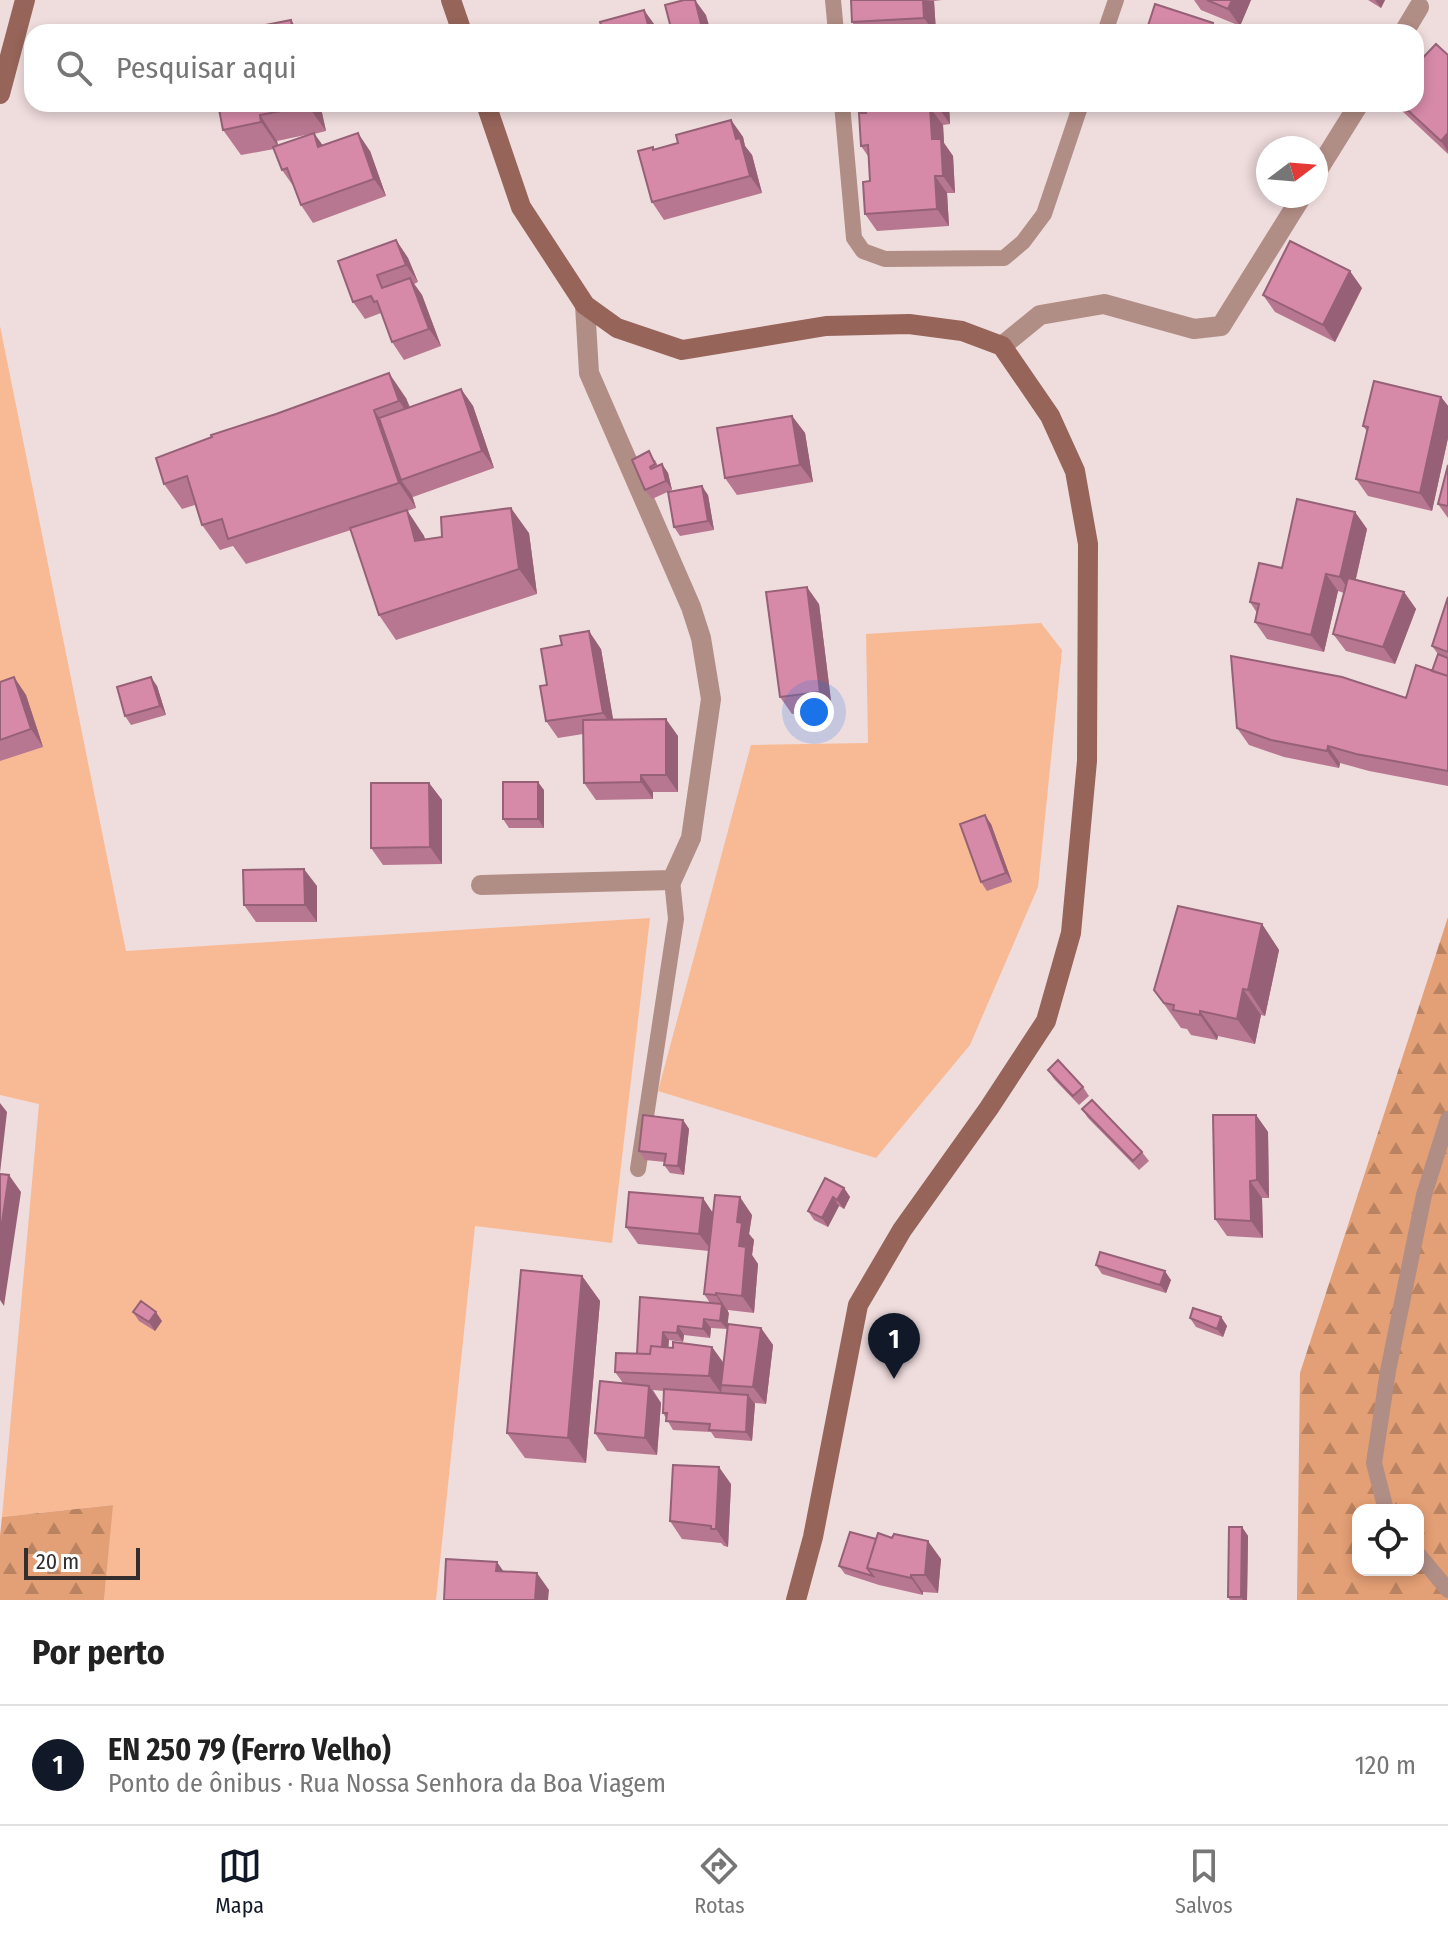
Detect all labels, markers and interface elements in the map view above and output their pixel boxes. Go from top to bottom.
search box [24,24,1424,112]
icon: search [52,46,96,90]
text: Pesquisar aqui [116,50,297,86]
north arrow [1256,136,1328,208]
your location [794,692,834,732]
pin: 1 [868,1313,920,1379]
map controls [1352,1504,1424,1576]
button: locate [1352,1504,1424,1576]
scale bar [24,1544,140,1580]
text: 20 m [36,1548,79,1575]
text: Por perto [32,1632,165,1673]
text: EN 250 79 (Ferro Velho) [108,1732,391,1768]
text: 1 [53,1750,64,1781]
text: 120 m [1355,1750,1416,1781]
text: Ponto de ônibus · Rua Nossa Senhora da Boa Viagem [108,1768,666,1799]
tab: Mapa [215,1844,264,1919]
tab: Rotas [694,1844,745,1919]
tab: Salvos [1175,1844,1233,1919]

